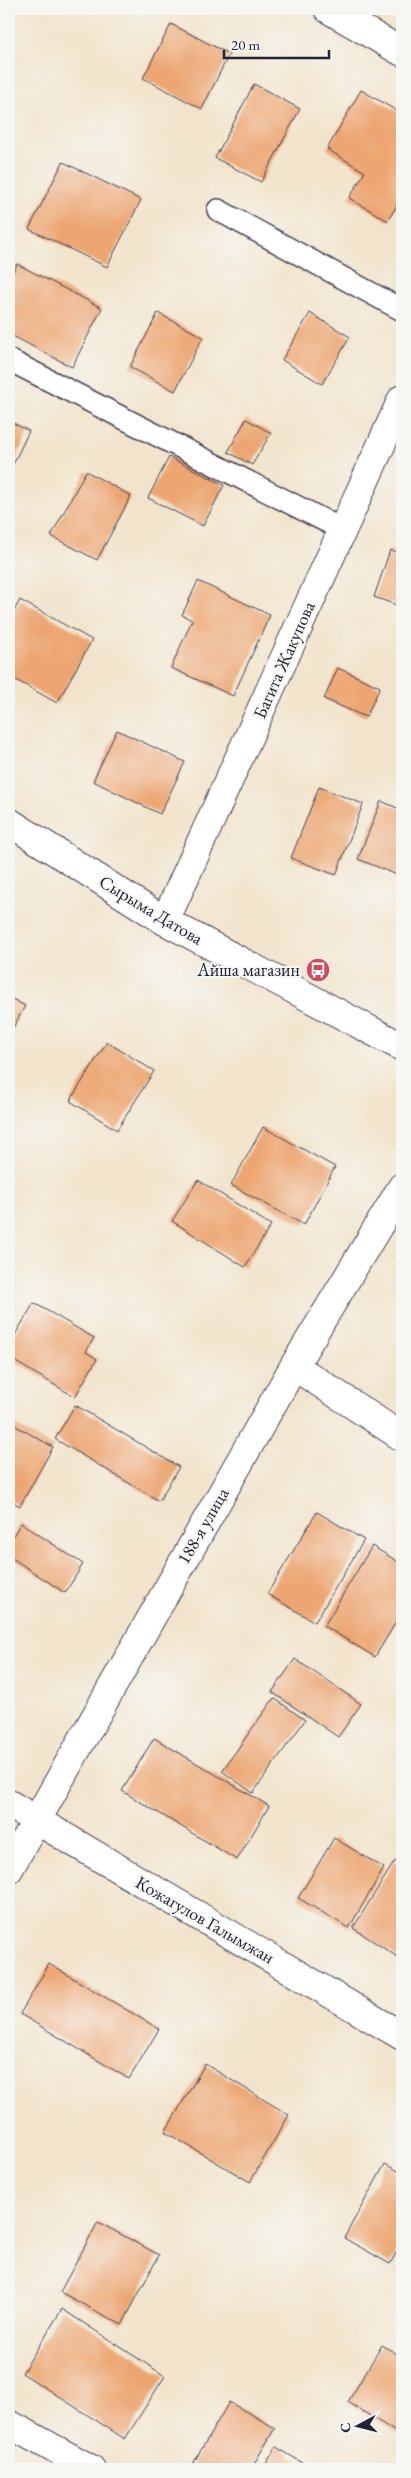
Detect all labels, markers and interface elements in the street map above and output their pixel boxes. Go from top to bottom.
scale bar [224,28,328,60]
text: 20 m [231,35,260,54]
street label: Багита Жакупова [247,597,320,722]
street label: Сырыма Датова [95,870,208,950]
bus stop icon: Айша магазин [305,957,331,983]
place label: Айша магазин [196,958,300,981]
street label: 188-я улица [171,1483,234,1568]
street label: Кожагулов Галымжан [132,1870,279,1969]
north arrow [334,2400,384,2450]
text: С [336,2421,355,2434]

